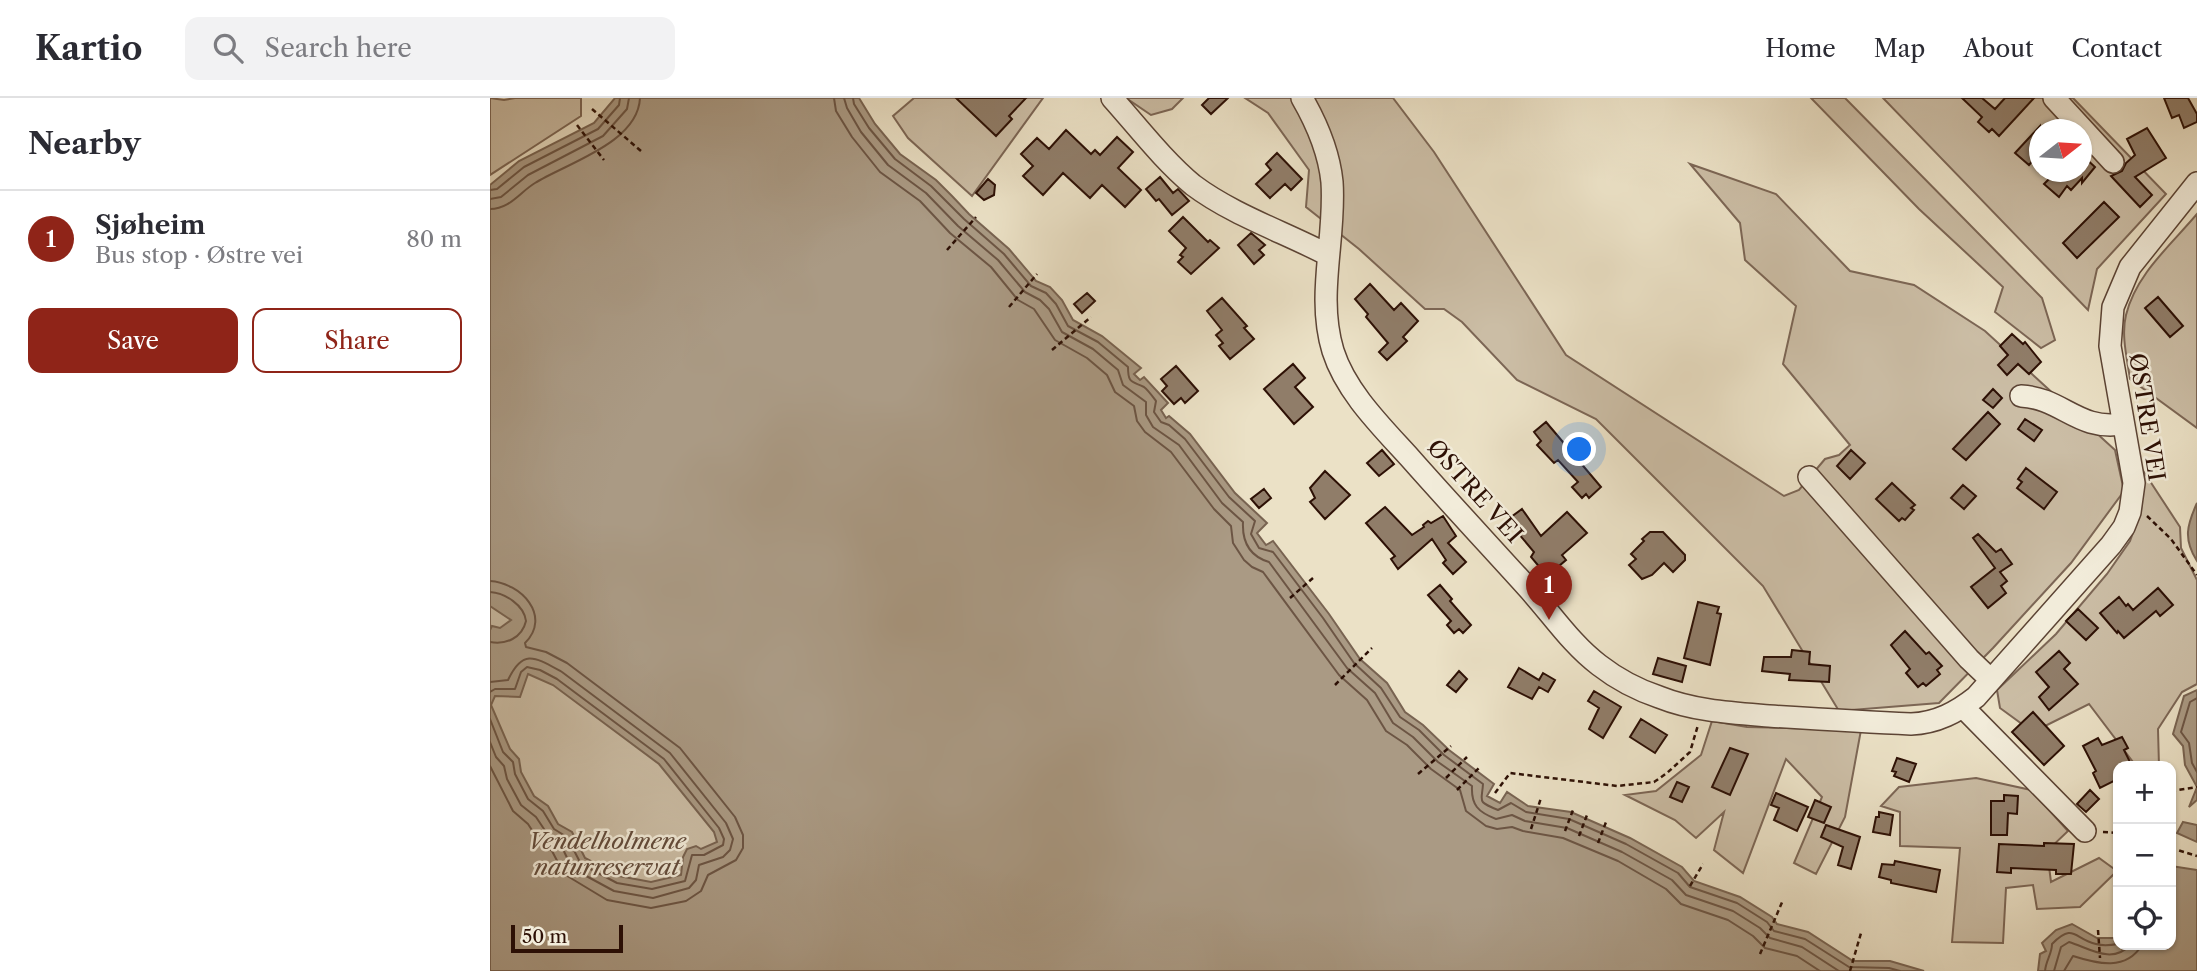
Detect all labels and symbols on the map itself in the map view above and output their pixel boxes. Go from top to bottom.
north arrow [2029,119,2092,182]
street label: ØSTRE VEI [2123,351,2171,483]
your location [1562,432,1596,466]
street label: ØSTRE VEI [1421,434,1529,548]
pin: 1 [1526,562,1572,620]
park label: Vendelholmene naturreservat [528,827,687,881]
scale bar [511,922,623,954]

